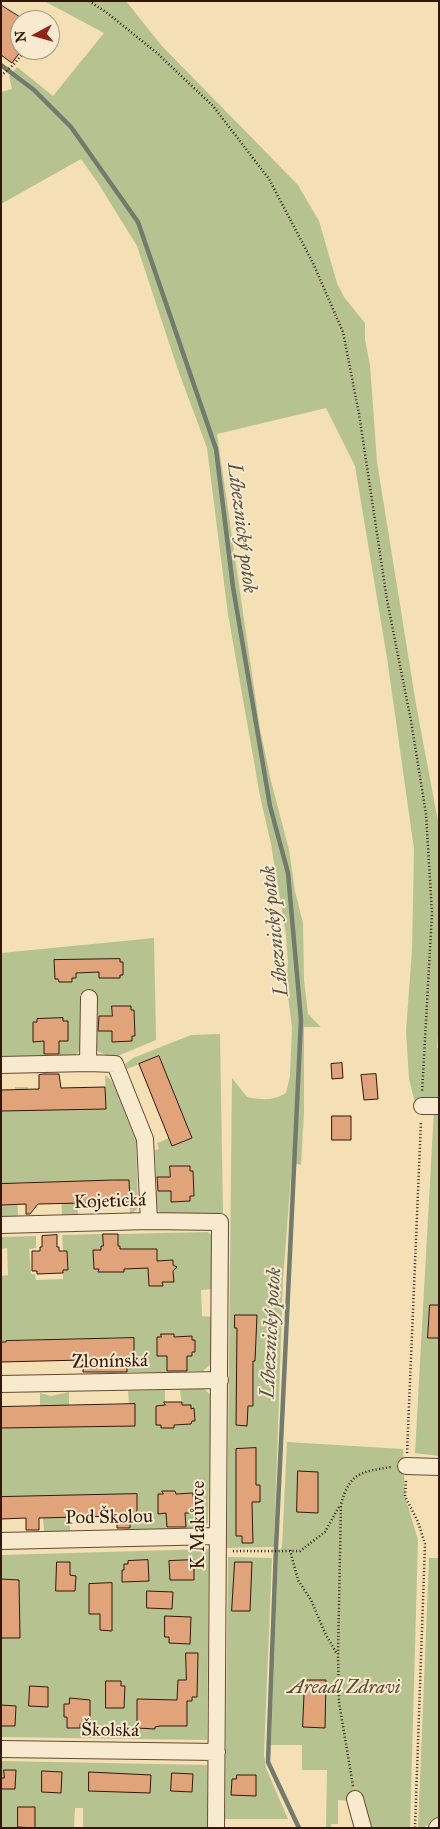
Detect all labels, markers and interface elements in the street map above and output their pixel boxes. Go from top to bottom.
north arrow [10,10,60,60]
text: N [12,30,30,43]
water label: Líbeznický potok [221,461,261,595]
water label: Líbeznický potok [257,864,295,998]
street label: Kojetická [74,1189,146,1215]
water label: Líbeznický potok [257,1267,287,1399]
street label: Zlonínská [72,1350,148,1374]
street label: K Makůvce [188,1481,210,1569]
street label: Pod Školou [65,1506,153,1530]
park label: Areaál Zdravi [288,1677,400,1699]
street label: Školská [81,1719,139,1743]

